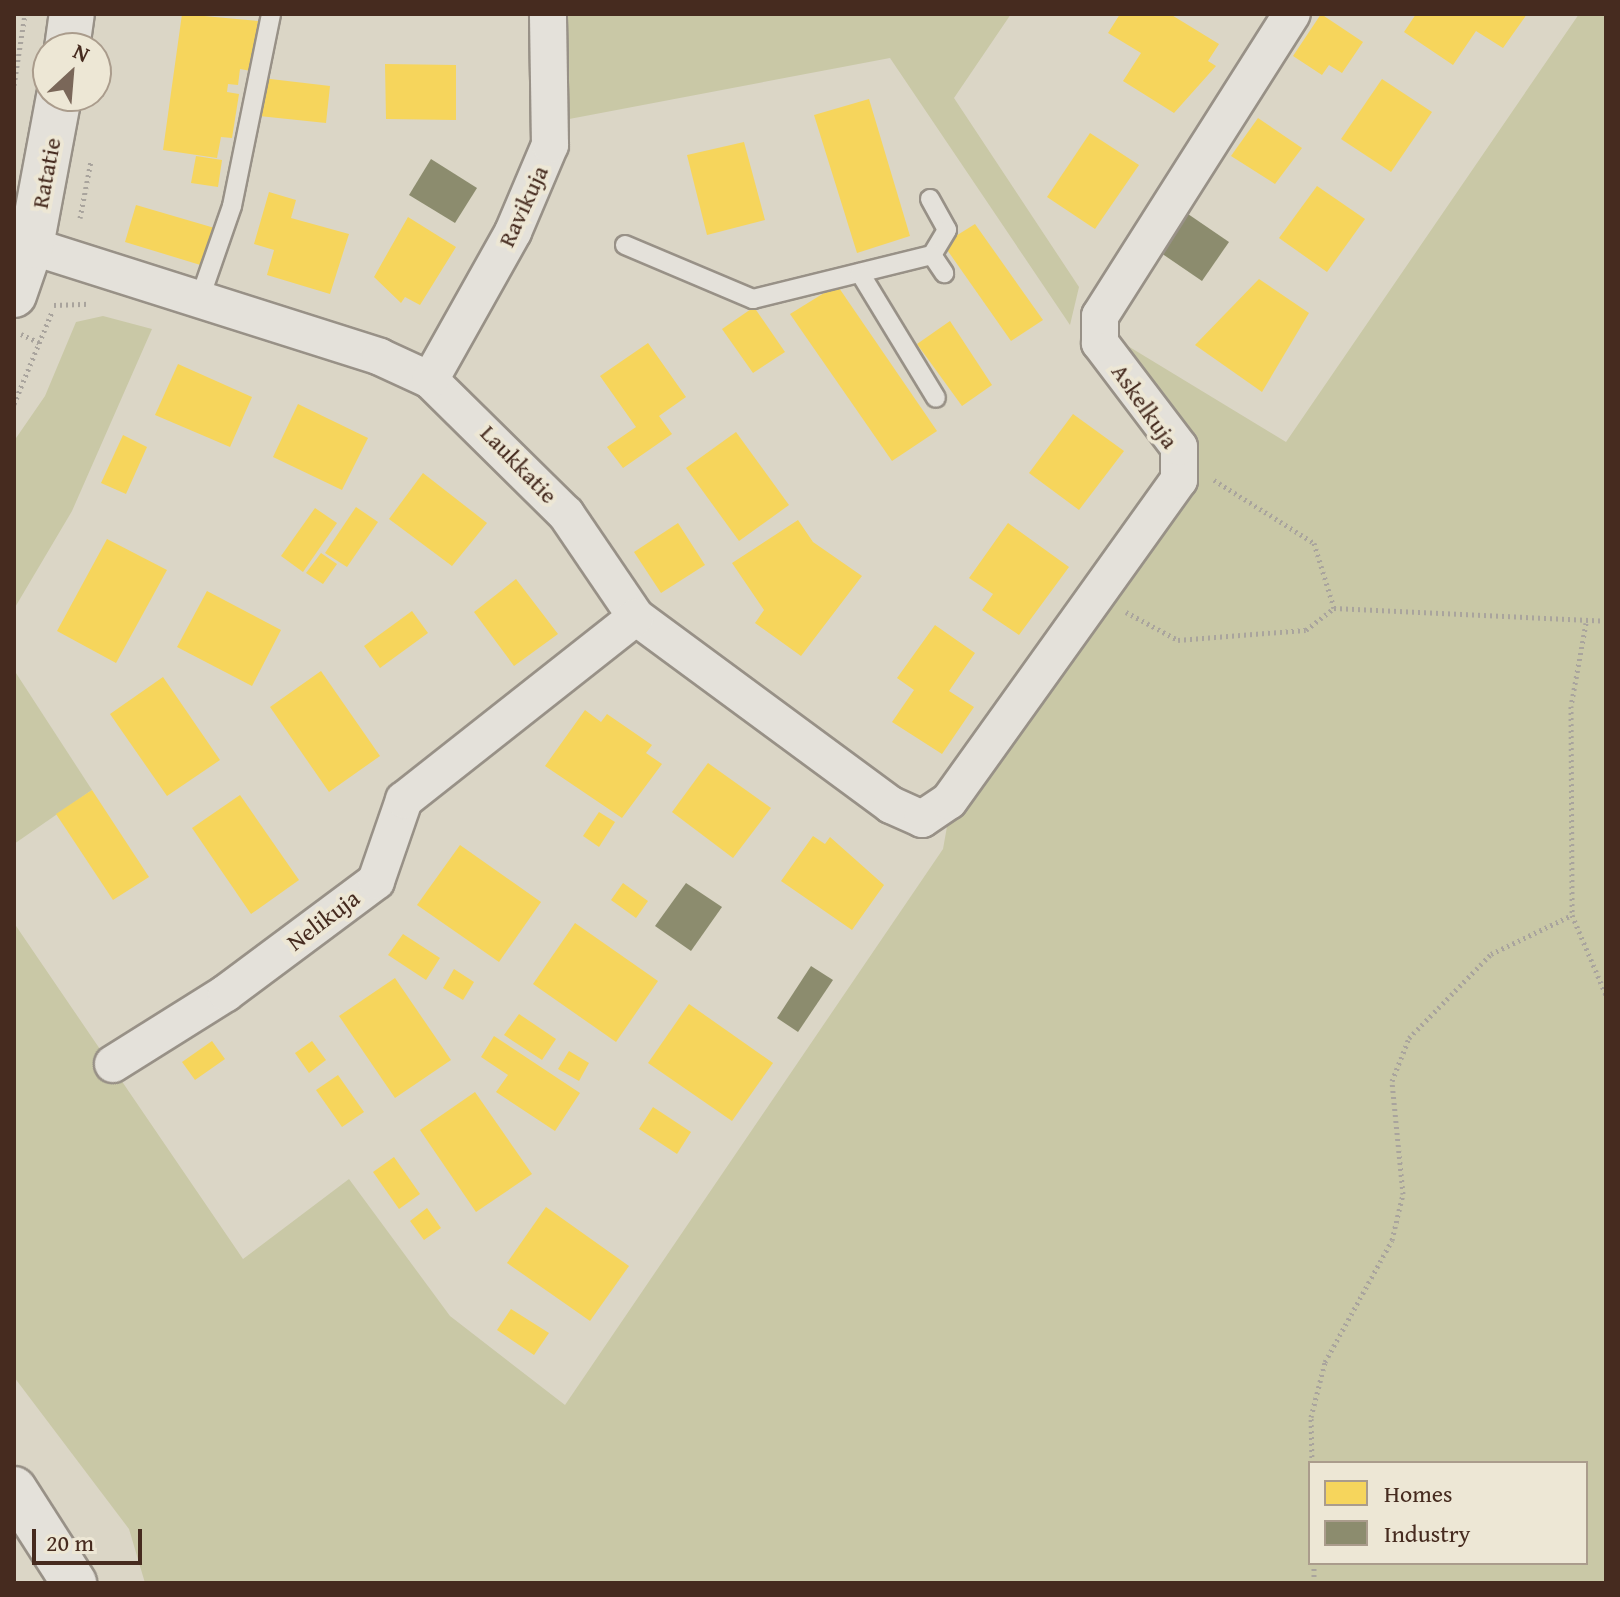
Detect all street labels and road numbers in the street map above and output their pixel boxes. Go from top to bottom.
street label: Ratatie [25,135,67,211]
street label: Ravikuja [492,161,554,251]
street label: Askelkuja [1105,358,1185,454]
street label: Laukkatie [475,419,563,509]
street label: Nelikuja [281,883,365,957]

